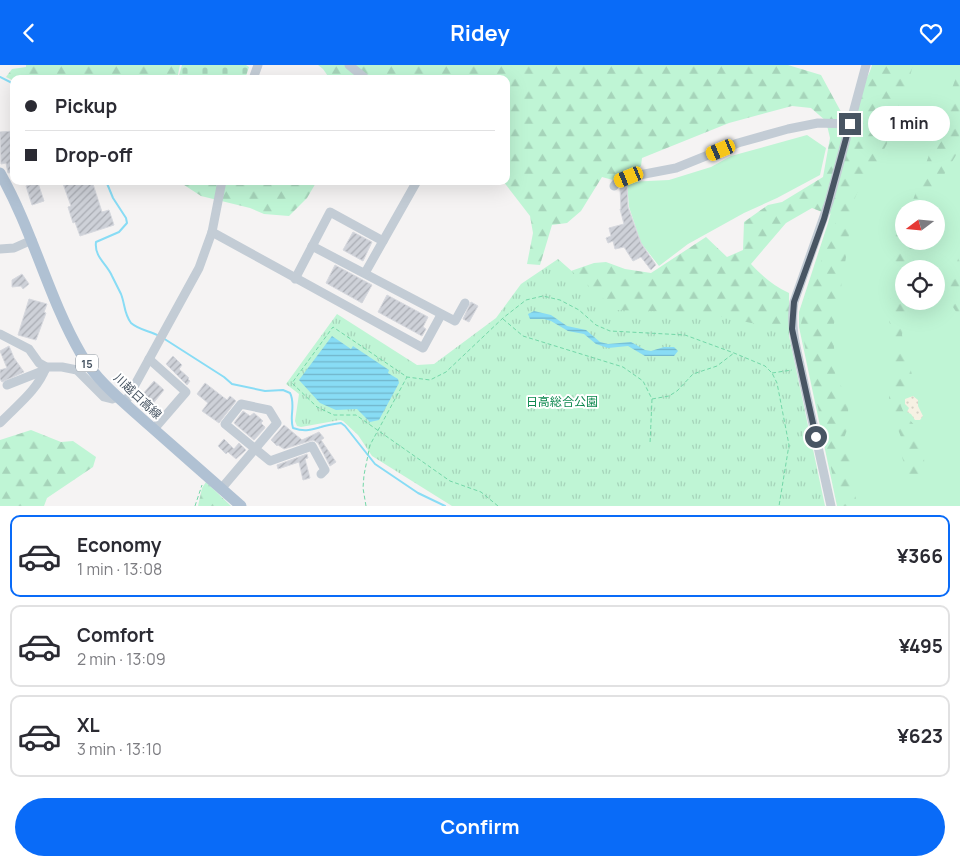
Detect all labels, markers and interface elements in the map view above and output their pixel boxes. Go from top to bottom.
text: Ridey [450,18,510,48]
icon: back [15,19,43,47]
icon: heart [917,19,945,47]
text: Pickup [55,93,117,119]
callout: 1 min [868,107,950,141]
text: 1 min [889,112,929,134]
route end [839,113,861,135]
car [704,137,737,163]
text: Drop-off [55,142,132,168]
car [612,164,645,190]
north arrow [895,200,945,250]
map controls [895,200,945,310]
button: locate [895,260,945,310]
road number: 15 [76,355,98,371]
street label: 川越日高線 [110,369,166,423]
park label: 日高総合公園 [526,393,598,410]
route start [805,426,827,448]
text: Economy [77,532,161,558]
icon: car [17,534,62,579]
text: ¥366 [897,543,943,569]
text: 1 min · 13:08 [77,558,162,580]
text: Comfort [77,622,154,648]
icon: car [17,624,62,669]
text: ¥495 [899,633,943,659]
text: 2 min · 13:09 [77,648,166,670]
text: XL [77,712,100,738]
icon: car [17,714,62,759]
text: ¥623 [897,723,943,749]
text: 3 min · 13:10 [77,738,162,760]
button: Confirm [15,798,945,856]

